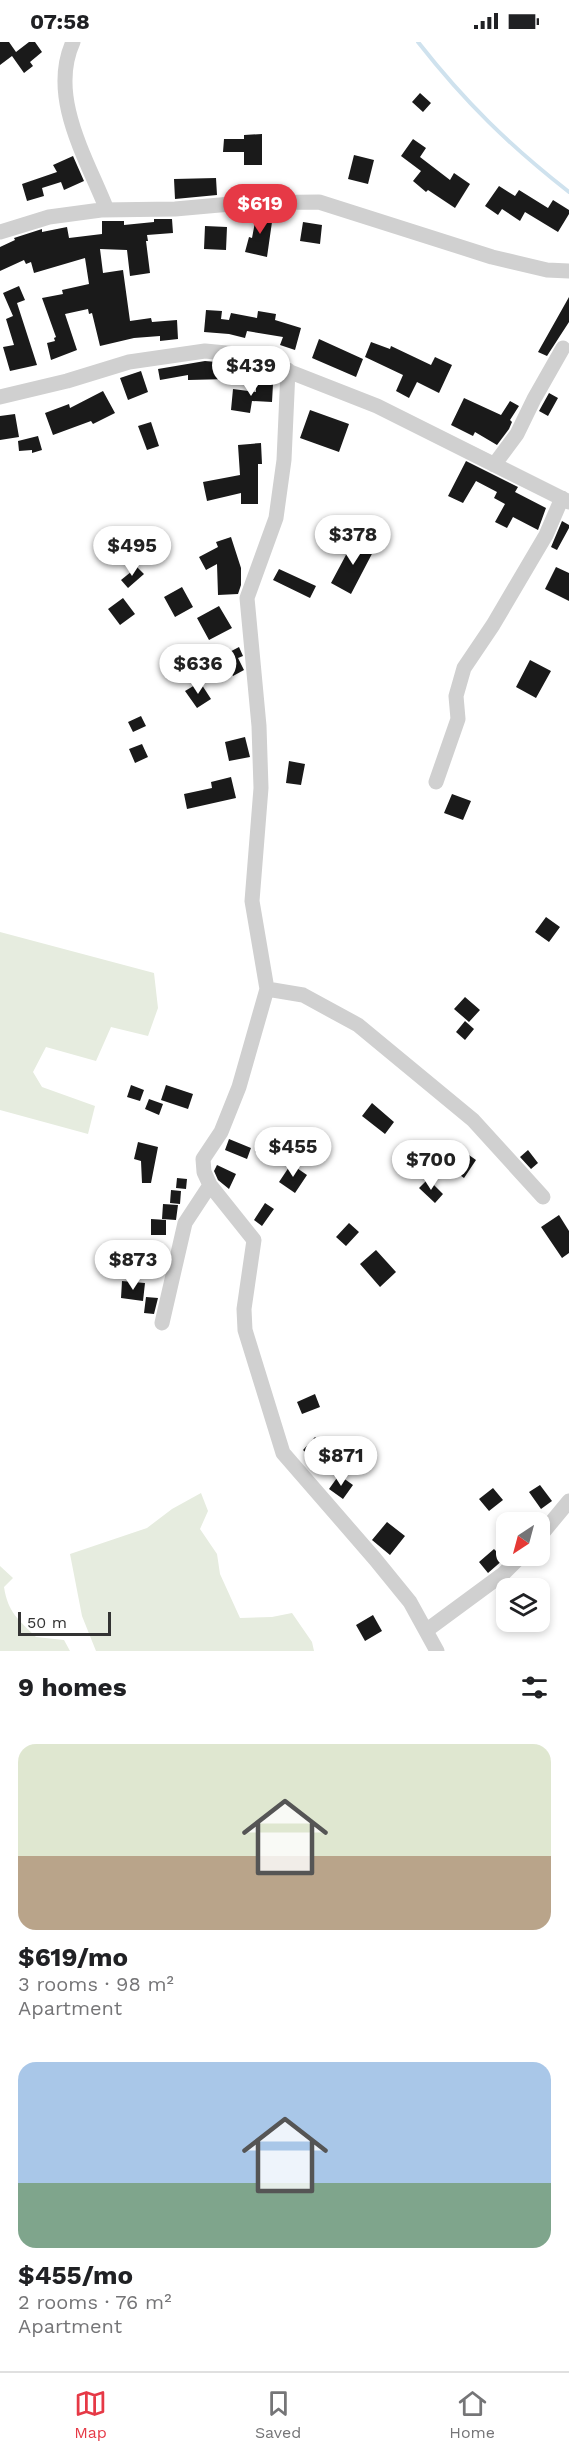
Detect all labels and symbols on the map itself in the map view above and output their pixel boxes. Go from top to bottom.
pin: $619 [224,184,296,235]
pin: $439 [215,346,287,397]
pin: $378 [317,515,389,566]
pin: $495 [96,526,168,577]
pin: $636 [162,644,234,695]
pin: $455 [257,1127,329,1178]
pin: $700 [395,1140,467,1191]
pin: $873 [97,1240,169,1291]
pin: $871 [305,1436,377,1487]
north arrow [496,1512,550,1566]
scale bar [18,1609,111,1636]

